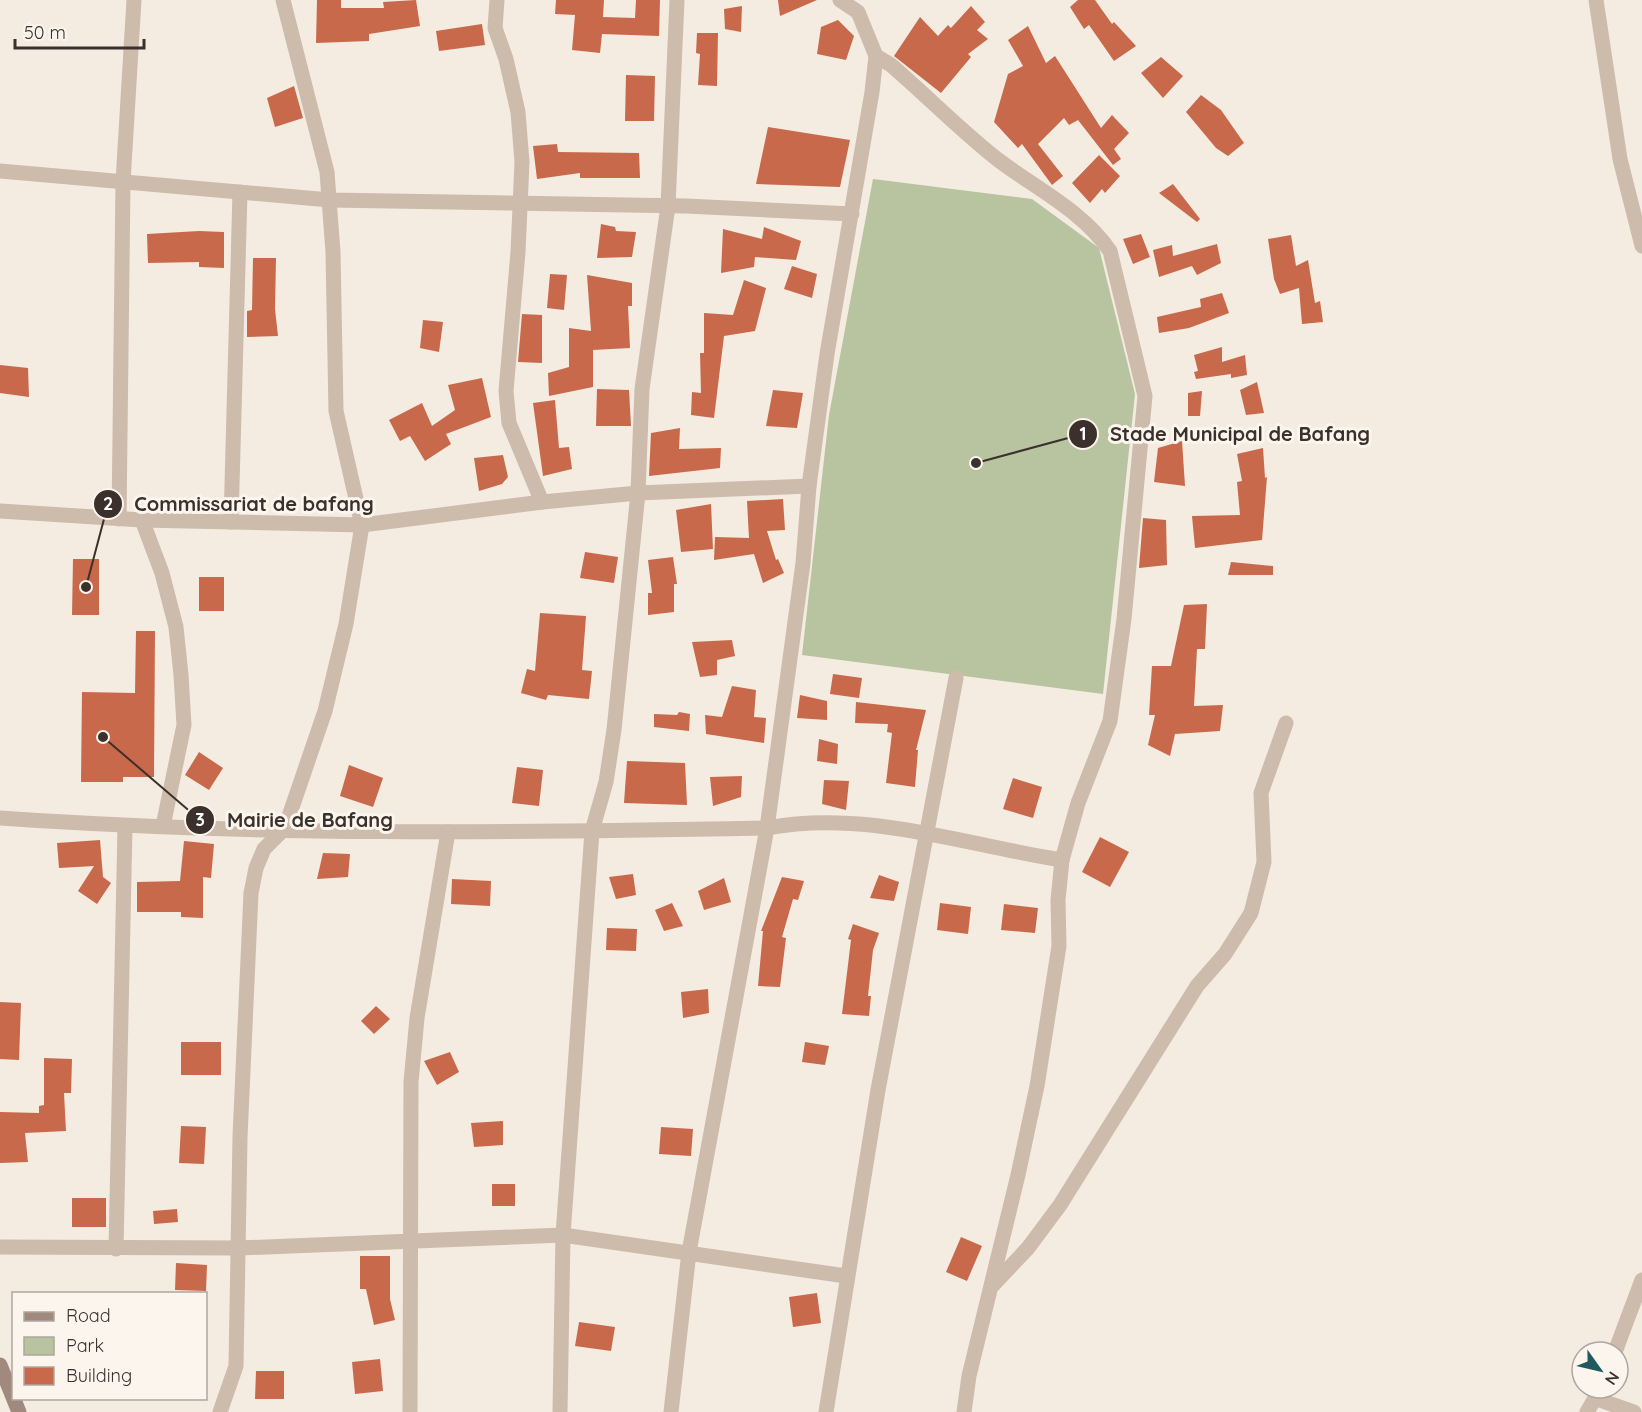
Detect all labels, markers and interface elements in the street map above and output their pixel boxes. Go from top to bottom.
scale bar [15,12,144,50]
text: 50 m [24,21,66,44]
callout: Stade Municipal de Bafang [1068,415,1382,453]
text: Stade Municipal de Bafang [1110,421,1370,446]
text: 1 [1079,422,1087,445]
callout: Commissariat de bafang [93,485,386,523]
text: Commissariat de bafang [134,491,374,516]
text: 2 [103,492,113,515]
callout: Mairie de Bafang [185,801,405,839]
text: Mairie de Bafang [227,807,393,832]
text: 3 [195,808,205,831]
legend [12,1292,207,1400]
text: Road [66,1304,111,1327]
text: Park [66,1334,104,1357]
north arrow [1570,1340,1630,1400]
text: Building [66,1364,132,1387]
text: N [1601,1368,1624,1389]

